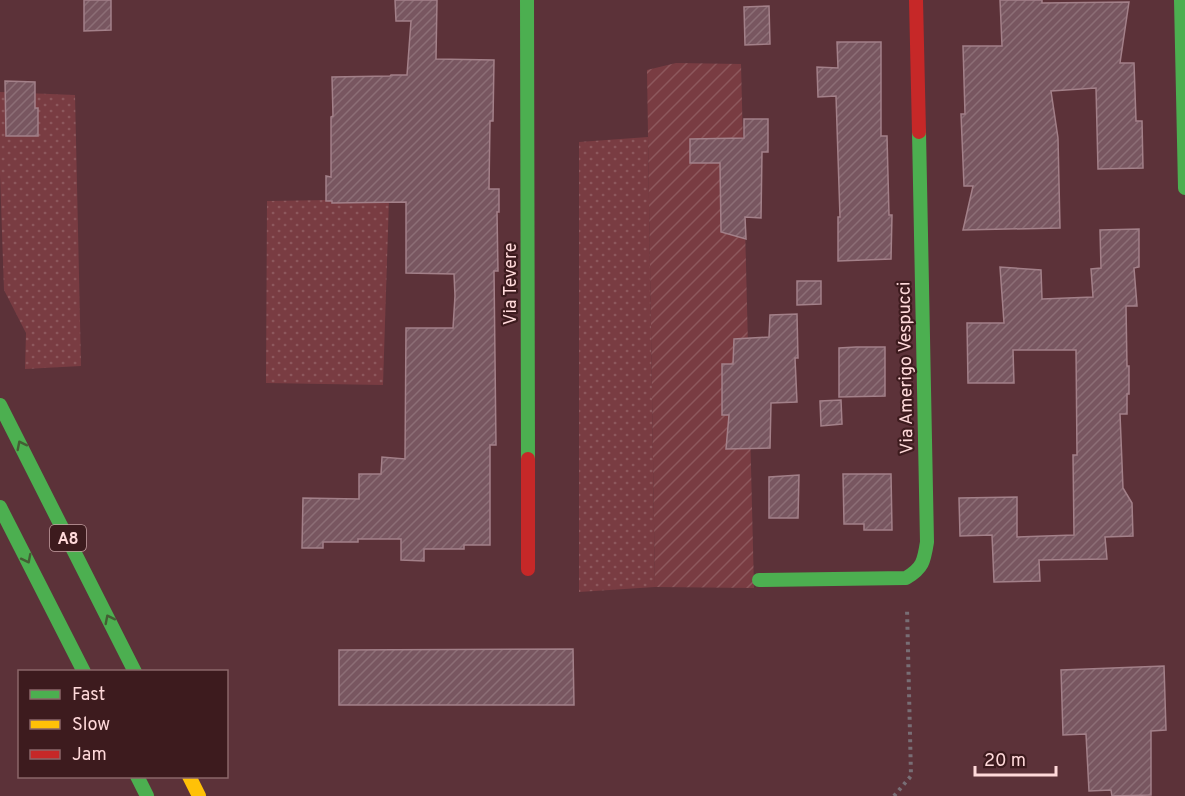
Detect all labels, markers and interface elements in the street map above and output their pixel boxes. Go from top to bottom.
street label: Via Tevere [500,243,523,325]
street label: Via Amerigo Vespucci [893,281,920,455]
one-way arrow [16,441,28,452]
road number: A8 [50,525,86,551]
one-way arrow [19,552,31,563]
one-way arrow [105,615,116,626]
legend [18,670,228,778]
text: Fast [72,684,105,707]
text: Slow [72,714,110,737]
scale bar [975,739,1056,777]
text: Jam [72,744,107,767]
text: 20 m [984,750,1026,773]

